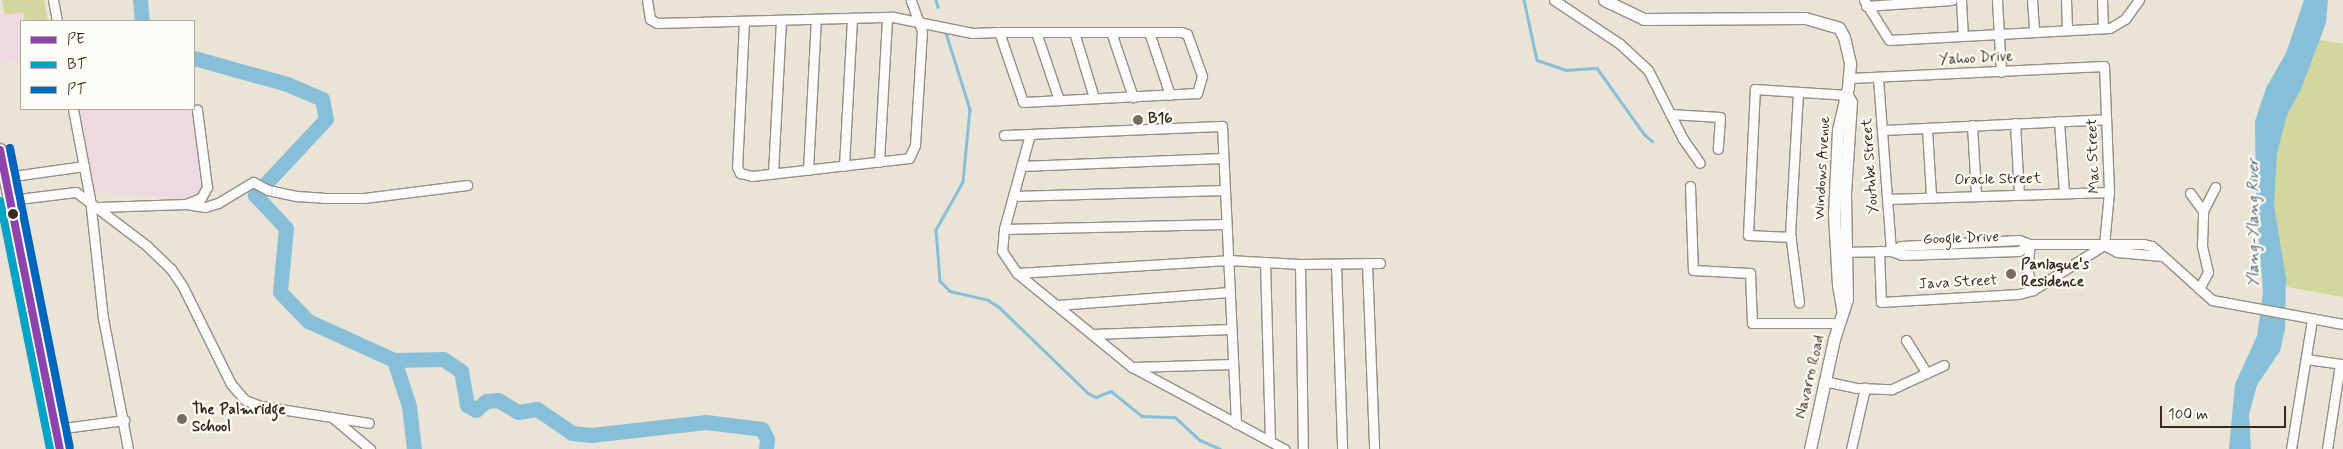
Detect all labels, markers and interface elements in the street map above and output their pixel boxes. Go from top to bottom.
legend [20,20,195,110]
text: PE [67,30,85,50]
street label: Yahoo Drive [1939,48,2013,70]
text: BT [67,55,87,75]
text: PT [67,80,86,100]
place label: B16 [1148,111,1172,129]
marker: B16 [1132,114,1144,126]
street label: Windows Avenue [1811,114,1835,222]
street label: Youtube Street [1859,117,1883,215]
street label: Mac Street [2084,118,2104,194]
water label: Ylang-Ylang River [2244,158,2264,288]
street label: Oracle Street [1954,170,2042,190]
unlabelled marker [8,209,18,219]
street label: Google Drive [1923,229,1999,249]
place label: Panlaque's Residence [2021,256,2089,291]
marker: Panlaque's Residence [2005,268,2017,280]
street label: Java Street [1919,272,1997,294]
street label: Navarro Road [1793,333,1829,421]
scale bar [2163,396,2289,428]
place label: The Palmridge School [192,401,287,436]
text: 100 m [2168,405,2208,425]
marker: The Palmridge School [176,413,188,425]

